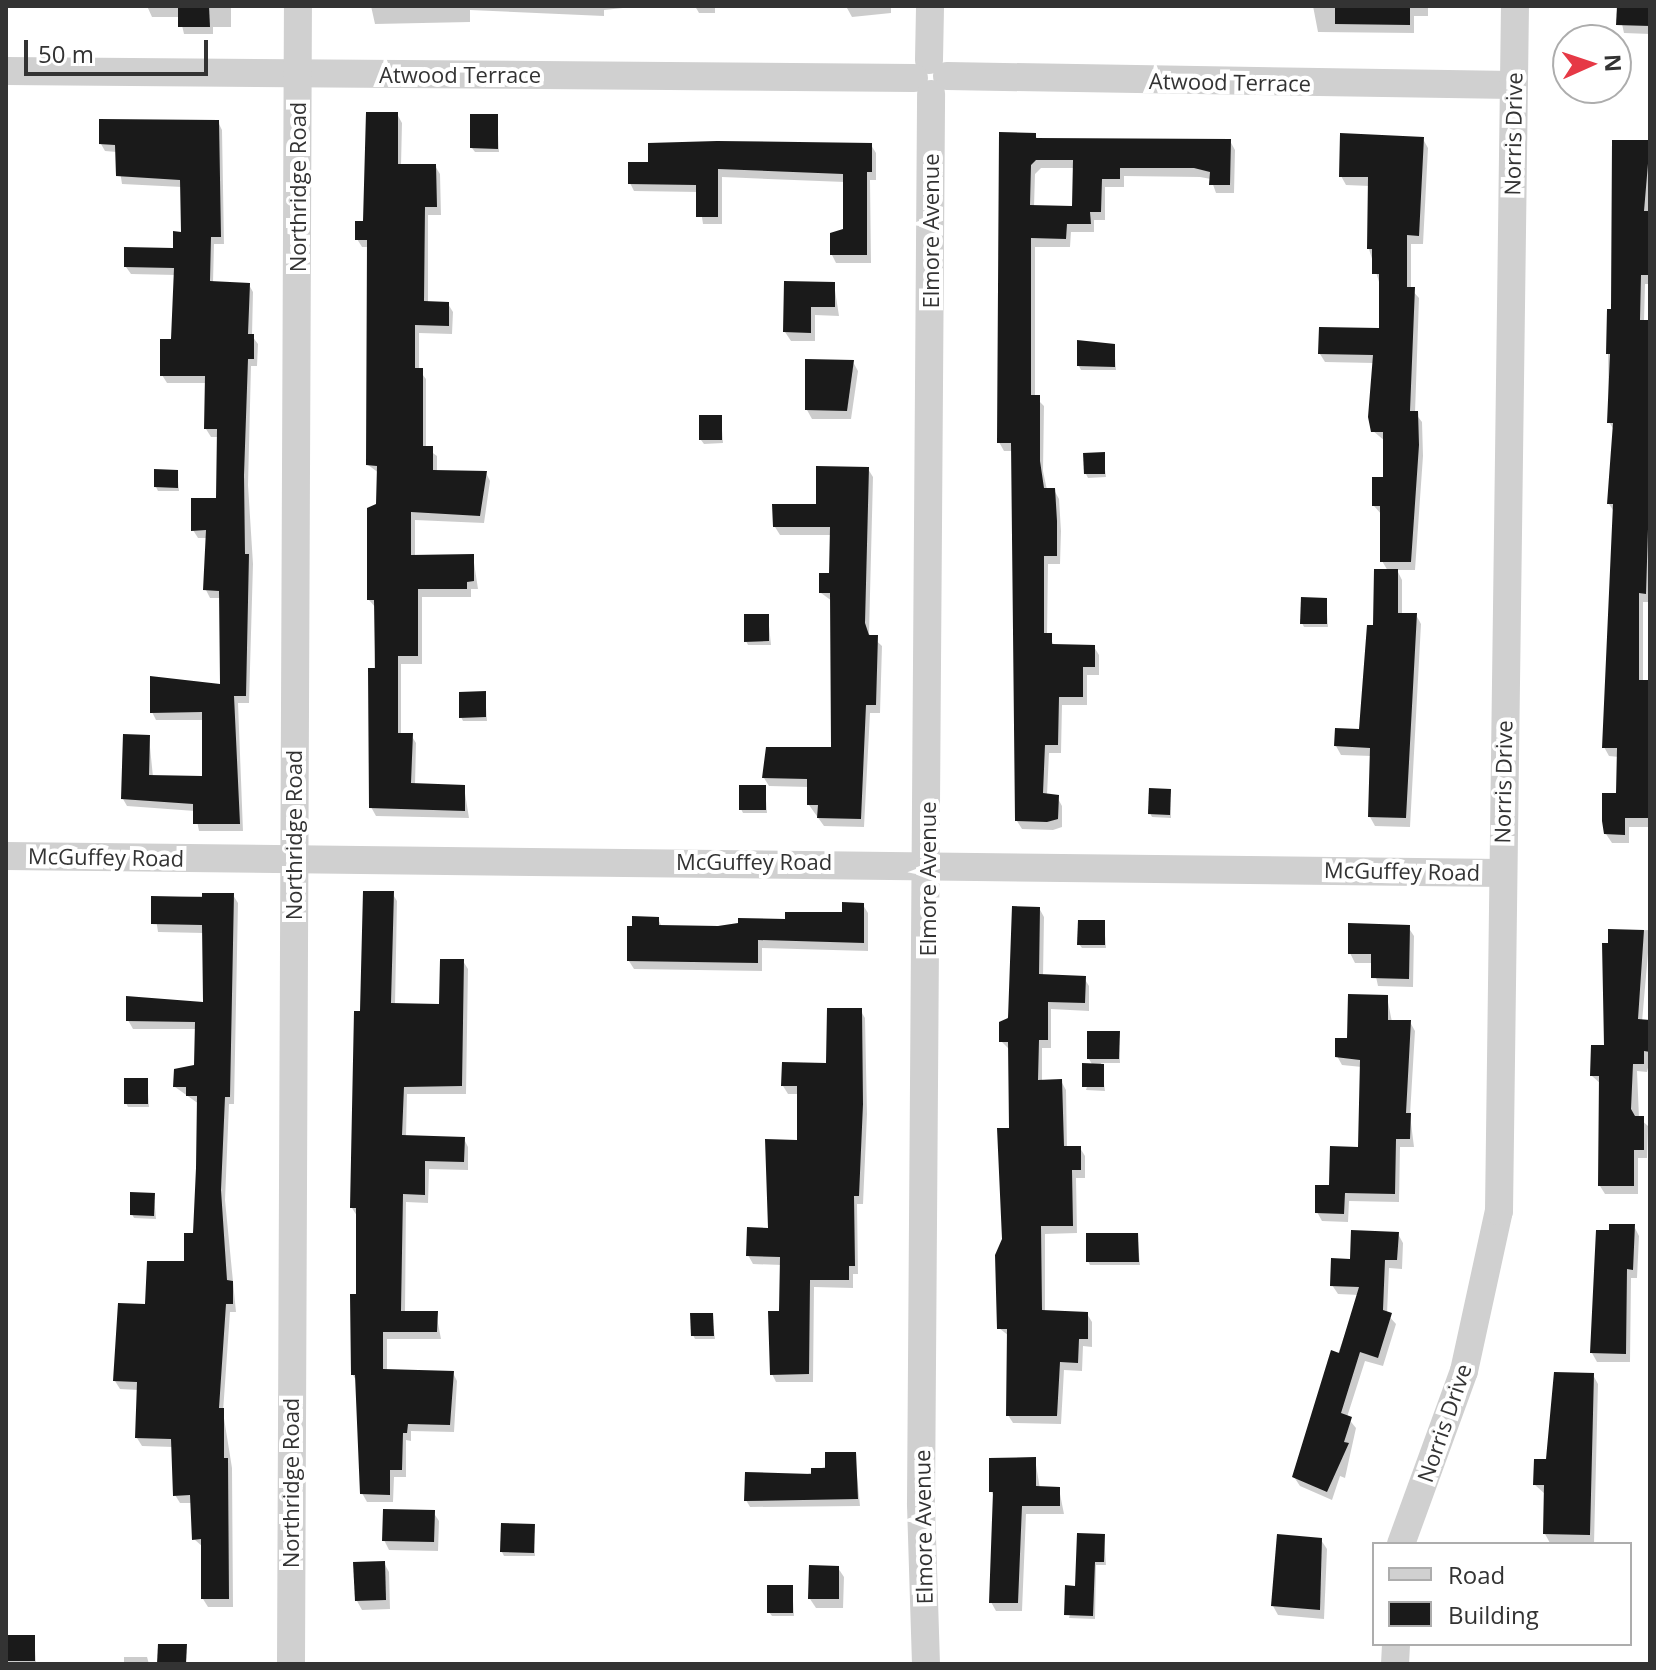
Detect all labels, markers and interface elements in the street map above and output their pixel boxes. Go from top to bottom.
scale bar [28,24,212,74]
north arrow [1552,24,1632,104]
text: 50 m [38,37,94,70]
text: N [1599,53,1629,73]
street label: Atwood Terrace [379,62,541,88]
street label: Atwood Terrace [1149,67,1311,97]
street label: Norris Drive [1499,72,1527,196]
street label: Northridge Road [285,102,311,272]
street label: Elmore Avenue [918,153,944,309]
street label: Norris Drive [1489,720,1517,844]
street label: Northridge Road [281,750,307,920]
street label: Elmore Avenue [915,801,941,957]
street label: McGuffey Road [28,842,184,872]
street label: McGuffey Road [676,849,832,875]
street label: McGuffey Road [1324,856,1480,886]
street label: Norris Drive [1411,1360,1477,1486]
street label: Northridge Road [278,1398,304,1568]
street label: Elmore Avenue [908,1449,938,1605]
legend [1372,1542,1632,1646]
text: Road [1448,1558,1505,1591]
text: Building [1448,1598,1539,1631]

